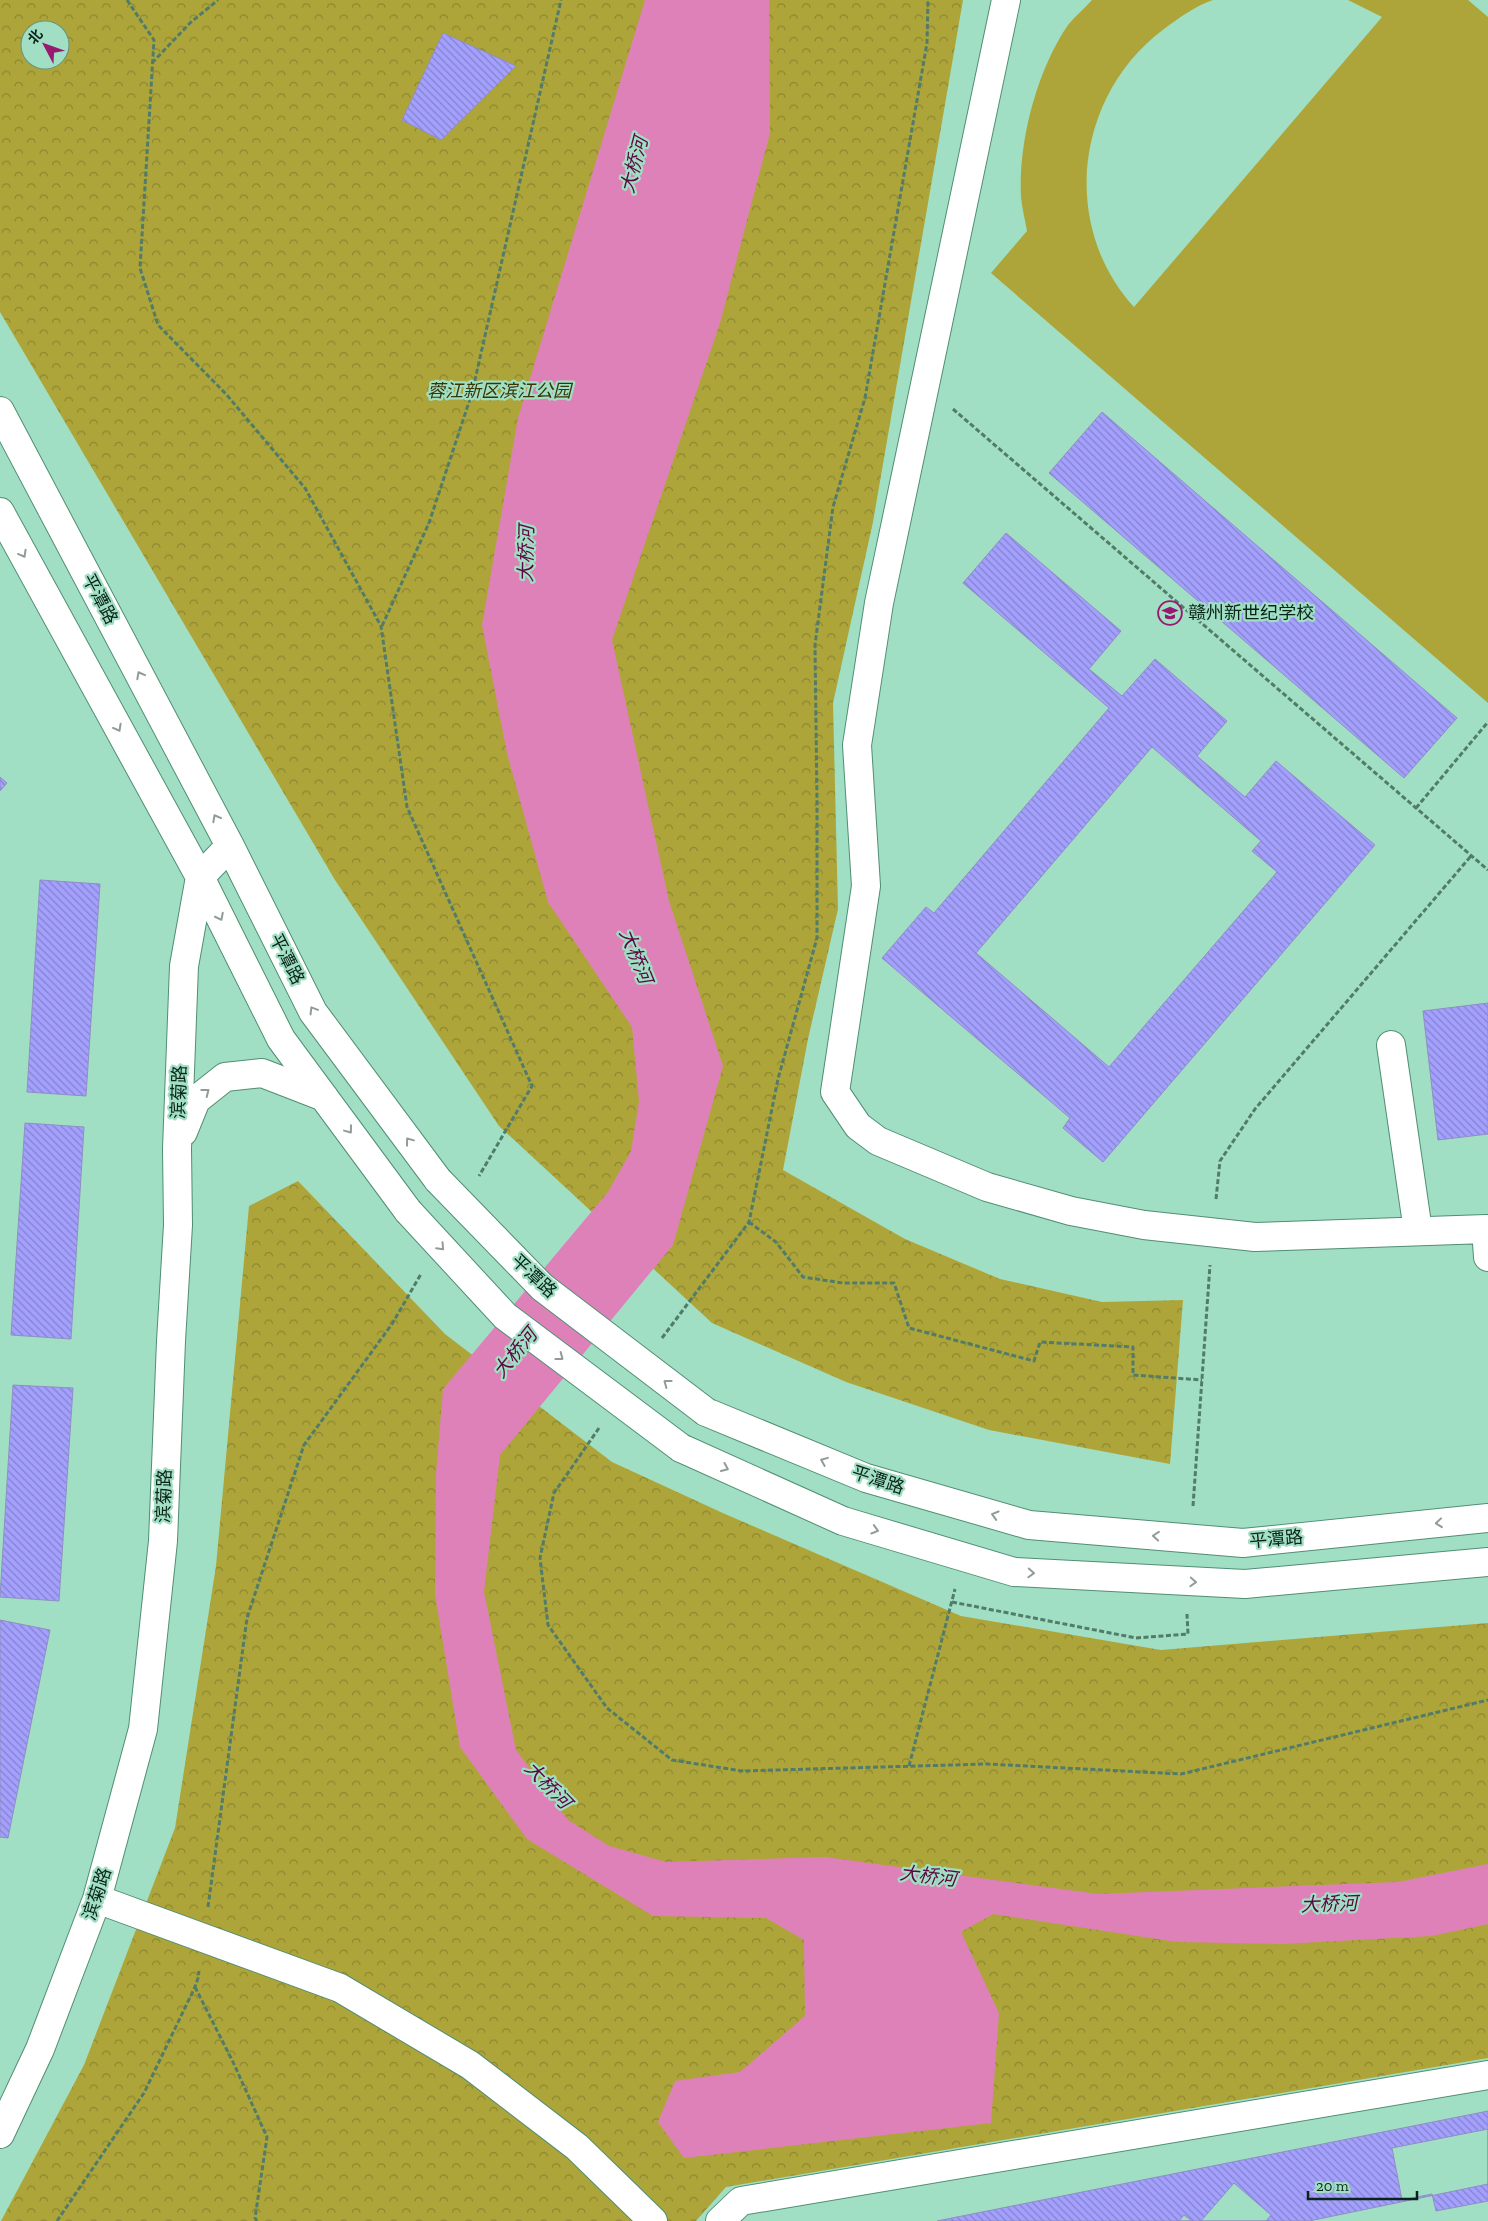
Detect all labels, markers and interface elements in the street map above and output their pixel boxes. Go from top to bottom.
north arrow [20,20,70,70]
text: 北 [25,26,47,48]
water label: 大桥河 [616,131,654,196]
park label: 蓉江新区滨江公园 [427,380,574,402]
water label: 大桥河 [514,521,538,583]
one-way arrow [17,549,27,558]
street label: 平潭路 [78,570,122,628]
school or university icon: 赣州新世纪学校 [1157,600,1183,626]
place label: 赣州新世纪学校 [1188,602,1314,624]
one-way arrow [136,671,146,680]
one-way arrow [112,722,122,731]
one-way arrow [212,815,222,824]
one-way arrow [214,912,224,921]
water label: 大桥河 [615,925,659,990]
street label: 平潭路 [265,930,309,988]
one-way arrow [310,1006,320,1015]
street label: 滨菊路 [167,1065,191,1119]
one-way arrow [200,1089,209,1097]
one-way arrow [343,1124,351,1133]
one-way arrow [407,1138,415,1147]
one-way arrow [435,1241,444,1250]
street label: 平潭路 [507,1250,561,1302]
water label: 大桥河 [488,1321,544,1382]
one-way arrow [554,1351,564,1360]
one-way arrow [664,1380,673,1388]
one-way arrow [820,1456,829,1467]
one-way arrow [720,1461,729,1472]
street label: 平潭路 [849,1461,907,1499]
street label: 滨菊路 [152,1469,176,1523]
one-way arrow [991,1511,1000,1521]
one-way arrow [1435,1517,1443,1528]
one-way arrow [870,1525,878,1535]
street label: 平潭路 [1248,1526,1304,1552]
one-way arrow [1151,1530,1159,1541]
one-way arrow [1027,1567,1035,1578]
one-way arrow [1190,1576,1198,1587]
water label: 大桥河 [520,1757,579,1816]
water label: 大桥河 [898,1861,962,1891]
street label: 滨菊路 [78,1865,116,1923]
water label: 大桥河 [1300,1891,1362,1916]
scale bar [1308,2168,1417,2200]
text: 20 m [1316,2177,1349,2195]

